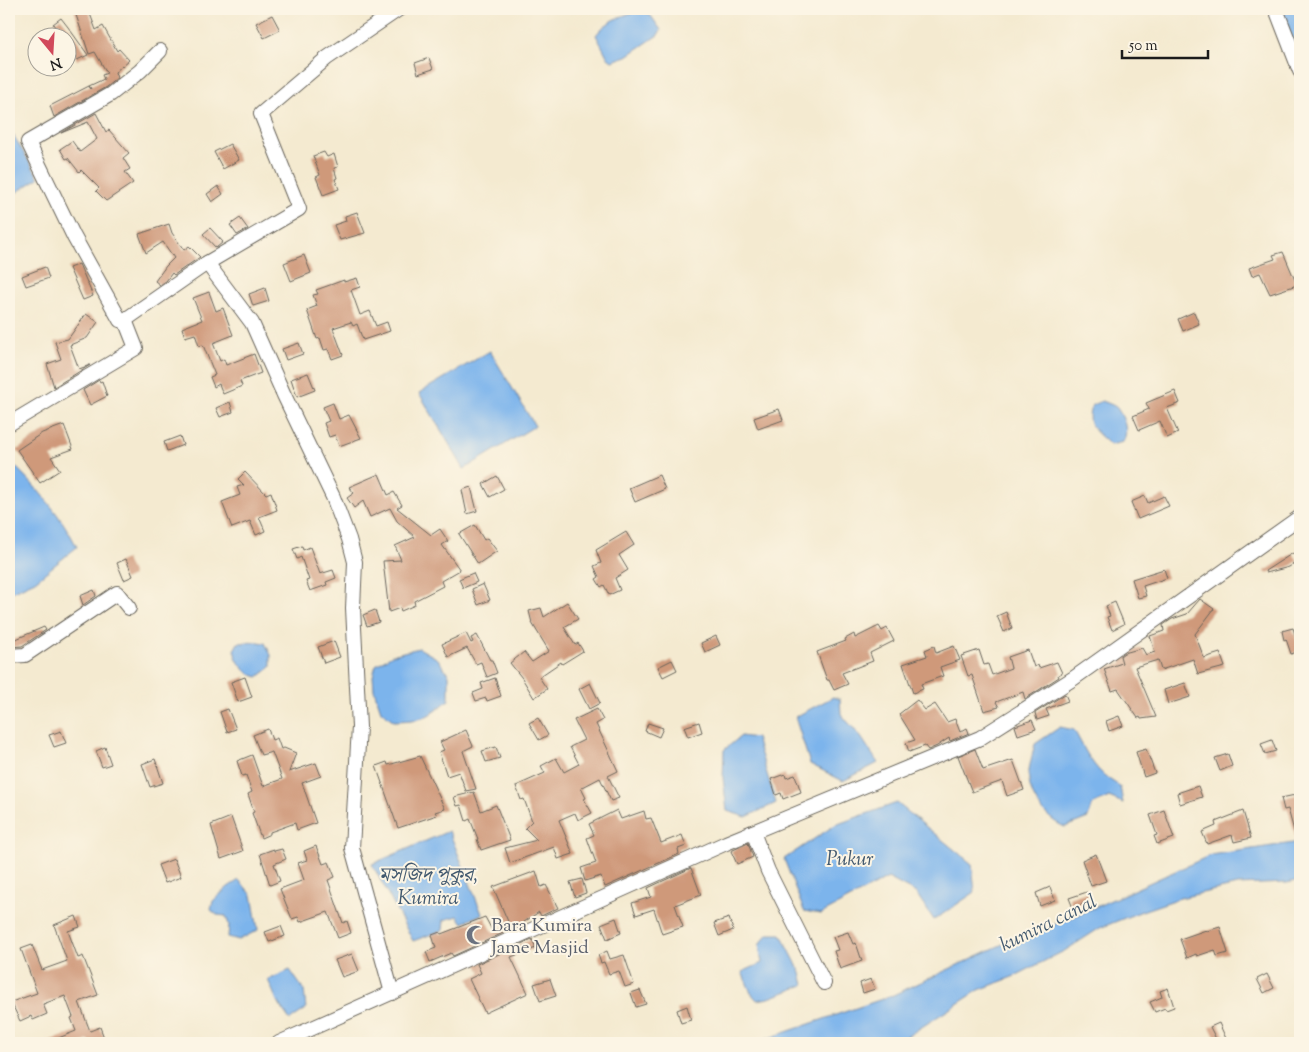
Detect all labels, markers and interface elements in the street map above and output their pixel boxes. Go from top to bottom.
north arrow [28,28,78,78]
scale bar [1122,28,1208,60]
text: 50 m [1128,36,1158,57]
text: N [47,51,64,74]
water label: Pukur [826,846,874,875]
water label: মসজিদ পুকুর, Kumira [378,862,478,914]
water label: kumira canal [996,888,1102,960]
place label: Bara Kumira Jame Masjid [490,913,593,962]
mosque icon: Bara Kumira Jame Masjid [465,924,487,946]

